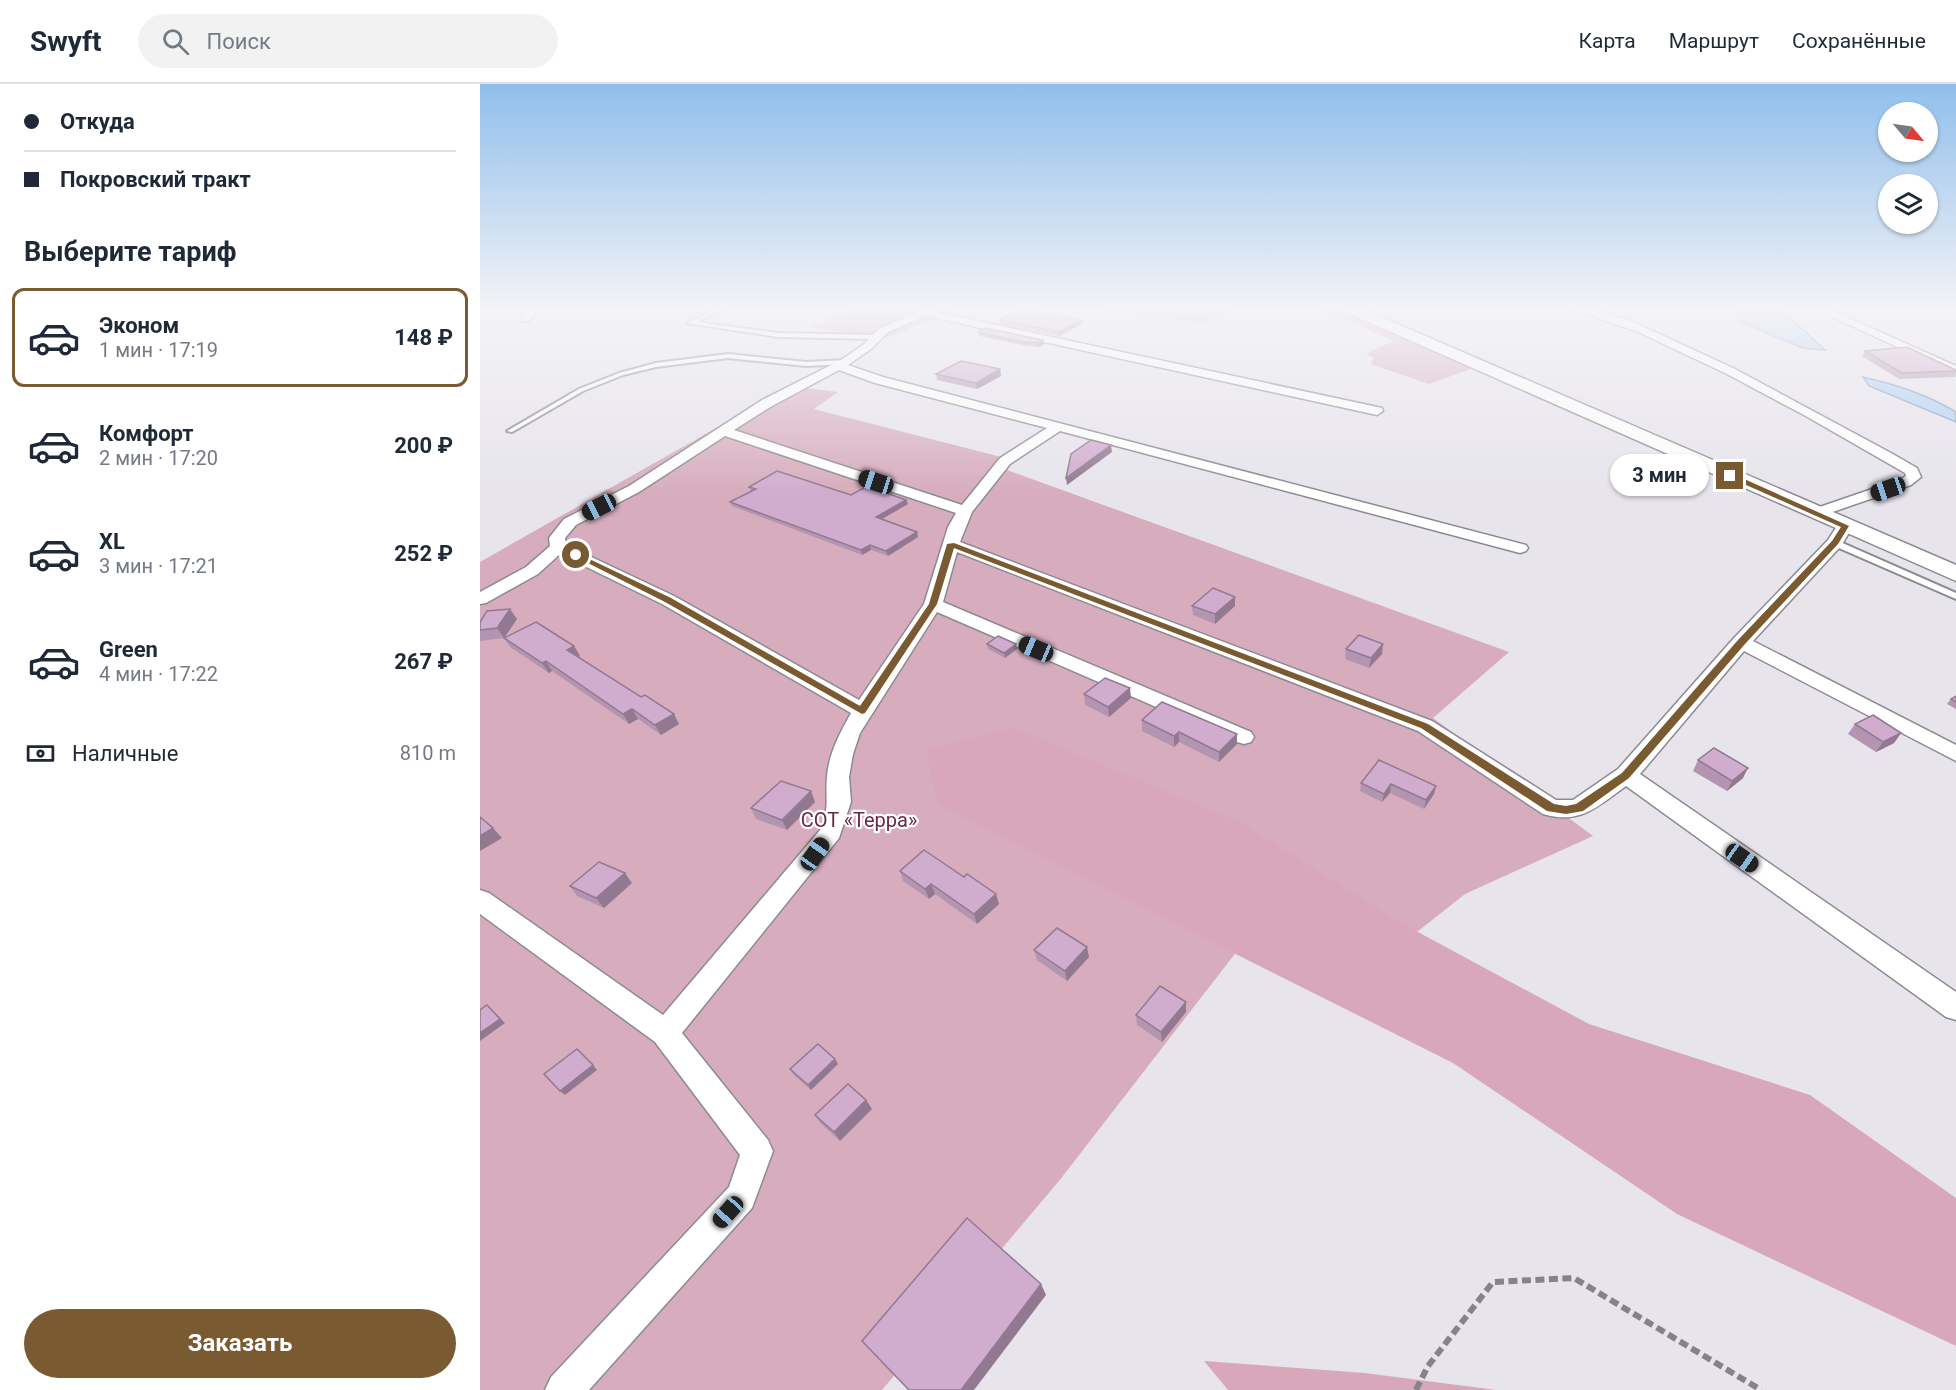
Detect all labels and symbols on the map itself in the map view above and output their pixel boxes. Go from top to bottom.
north arrow [1878,102,1938,162]
callout: 3 мин [1610,455,1709,497]
route end [1716,462,1743,489]
car [856,468,896,496]
car [1868,475,1908,503]
car [579,491,619,523]
route start [562,541,589,568]
car [1016,634,1056,664]
park label: СОТ «Терра» [801,808,917,832]
car [797,834,833,874]
car [1722,840,1762,876]
car [709,1193,747,1231]

